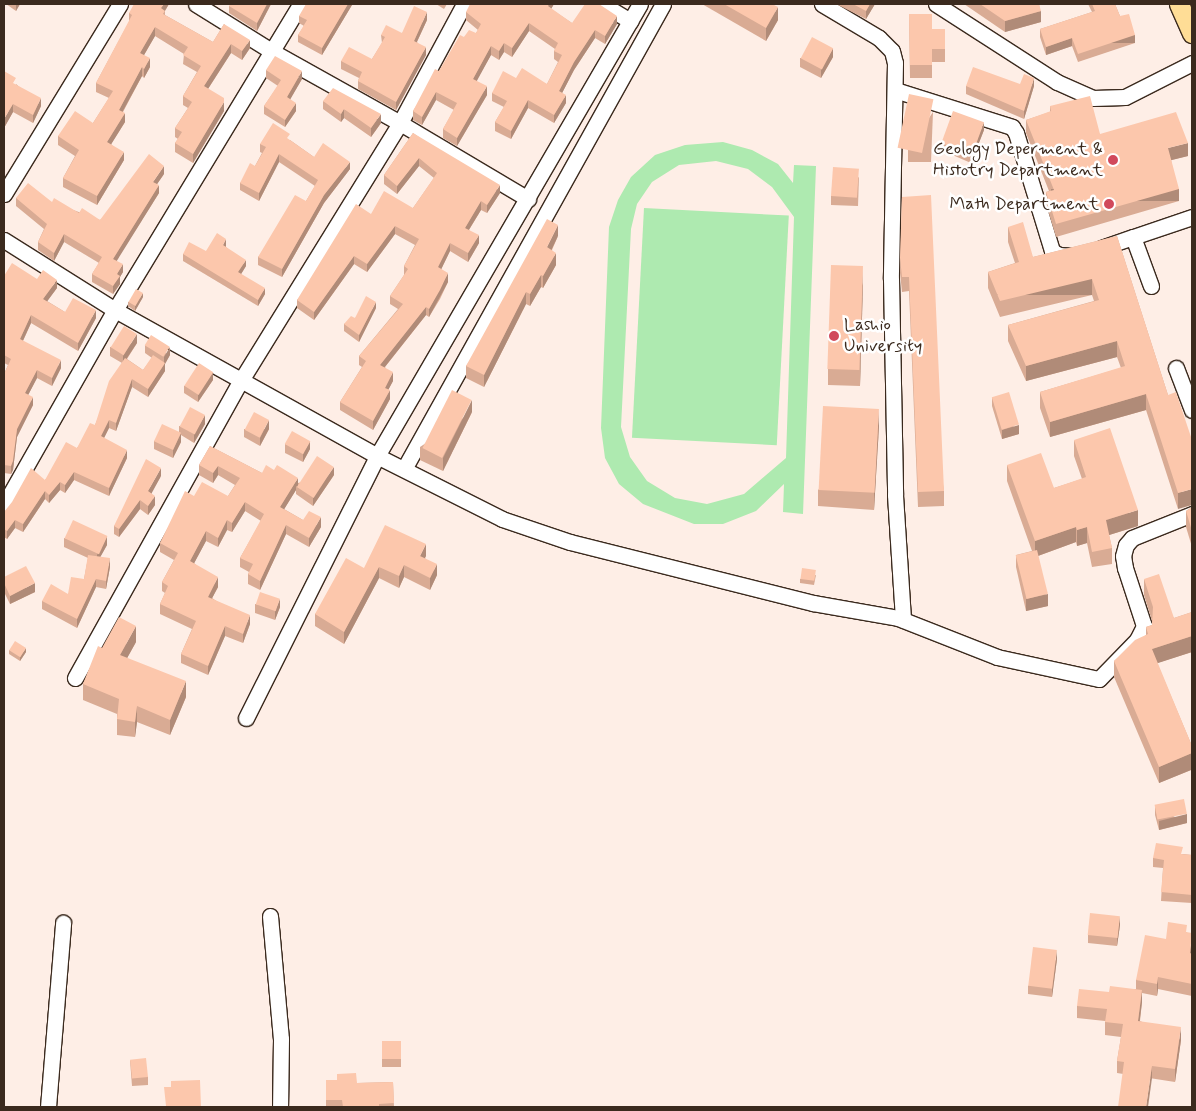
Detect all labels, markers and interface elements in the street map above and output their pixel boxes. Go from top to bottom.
place label: Geology Deperment & Histotry Department [933,139,1103,182]
marker: Geology Deperment & Histotry Department [1107,154,1119,166]
place label: Math Department [949,193,1099,215]
marker: Math Department [1103,198,1115,210]
place label: Lashio University [844,315,922,358]
marker: Lashio University [828,330,840,342]

